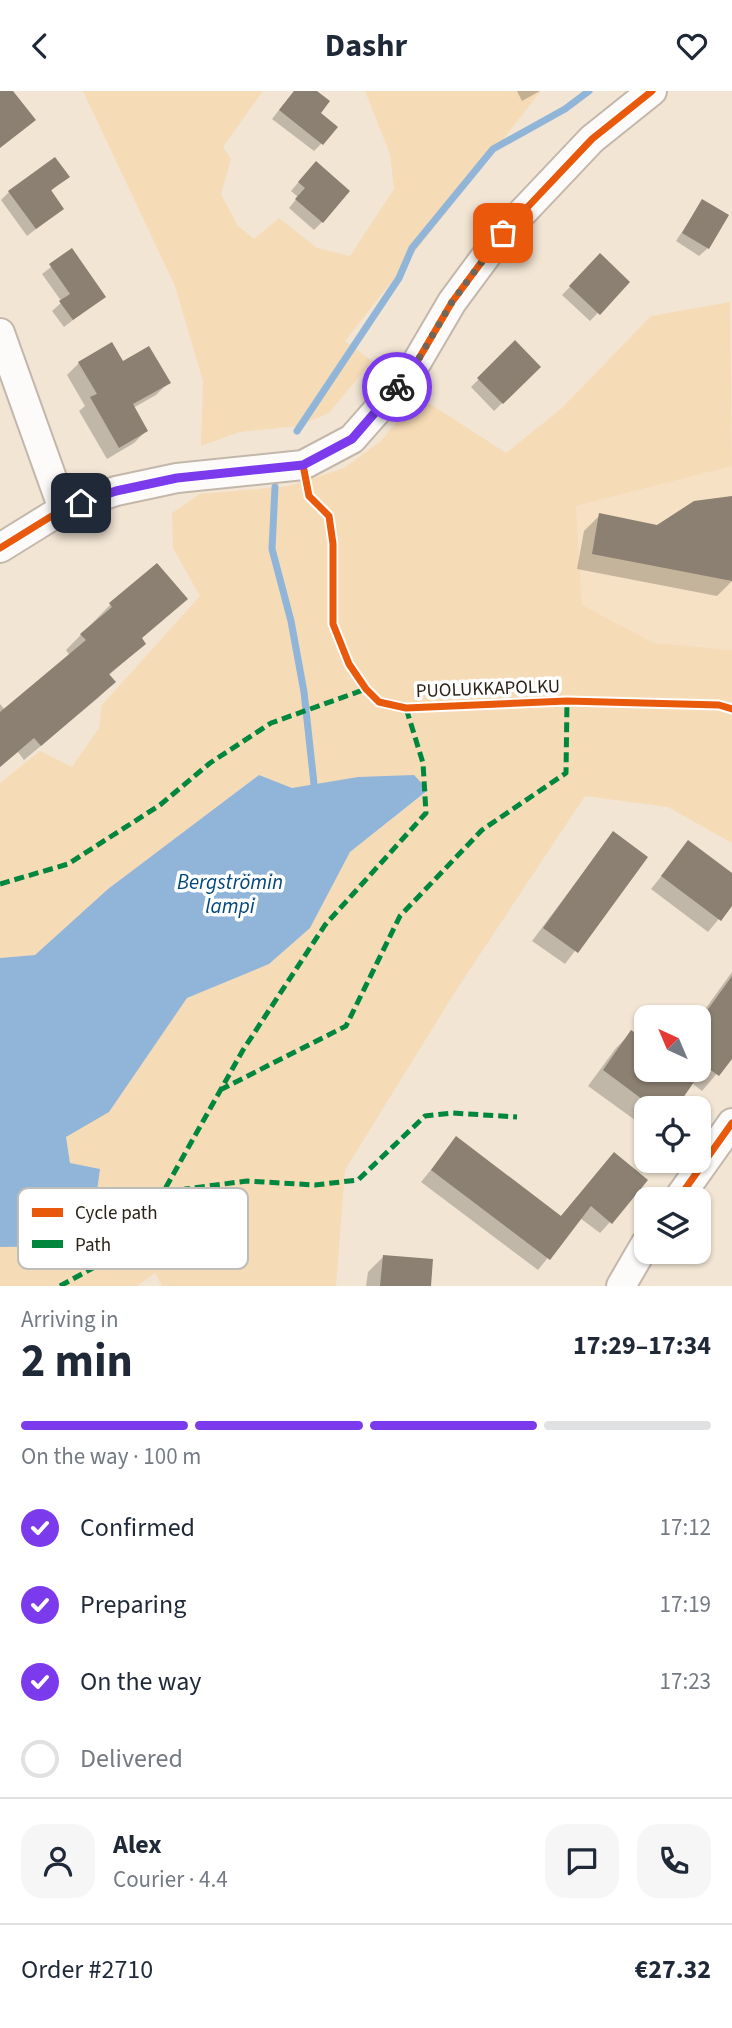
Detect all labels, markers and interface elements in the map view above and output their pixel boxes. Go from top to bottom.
text: Dashr [325,23,407,69]
icon: back [21,27,59,65]
icon: heart [673,27,711,65]
pin [473,203,533,263]
icon: bag [484,214,522,252]
courier [362,352,432,422]
icon: bike [378,368,416,406]
pin [51,473,111,533]
icon: home [62,484,100,522]
street label: PUOLUKKAPOLKU [415,673,561,705]
water label: Bergströmin lampi [177,867,283,921]
north arrow [634,1005,710,1081]
map controls [634,1005,711,1264]
button: locate [634,1096,711,1173]
button: layers [634,1187,711,1264]
legend [18,1188,248,1269]
text: Cycle path [75,1200,157,1227]
text: Path [75,1232,111,1259]
text: Arriving in [21,1303,119,1336]
text: 17:29–17:34 [573,1327,711,1364]
text: 2 min [21,1329,133,1394]
text: On the way · 100 m [21,1440,201,1473]
icon: check [21,1509,59,1547]
text: Confirmed [80,1509,195,1546]
text: 17:12 [660,1511,711,1544]
icon: check [21,1586,59,1624]
text: Preparing [80,1586,186,1623]
text: 17:19 [660,1588,711,1621]
icon: check [21,1663,59,1701]
text: On the way [80,1663,201,1700]
text: 17:23 [660,1665,711,1698]
text: Delivered [80,1740,183,1777]
button: person [21,1824,95,1898]
button: chat [545,1824,619,1898]
button: phone [637,1824,711,1898]
text: Alex [113,1826,162,1863]
text: Courier · 4.4 [113,1863,228,1896]
text: Order #2710 [21,1951,153,1988]
text: €27.32 [635,1951,711,1988]

